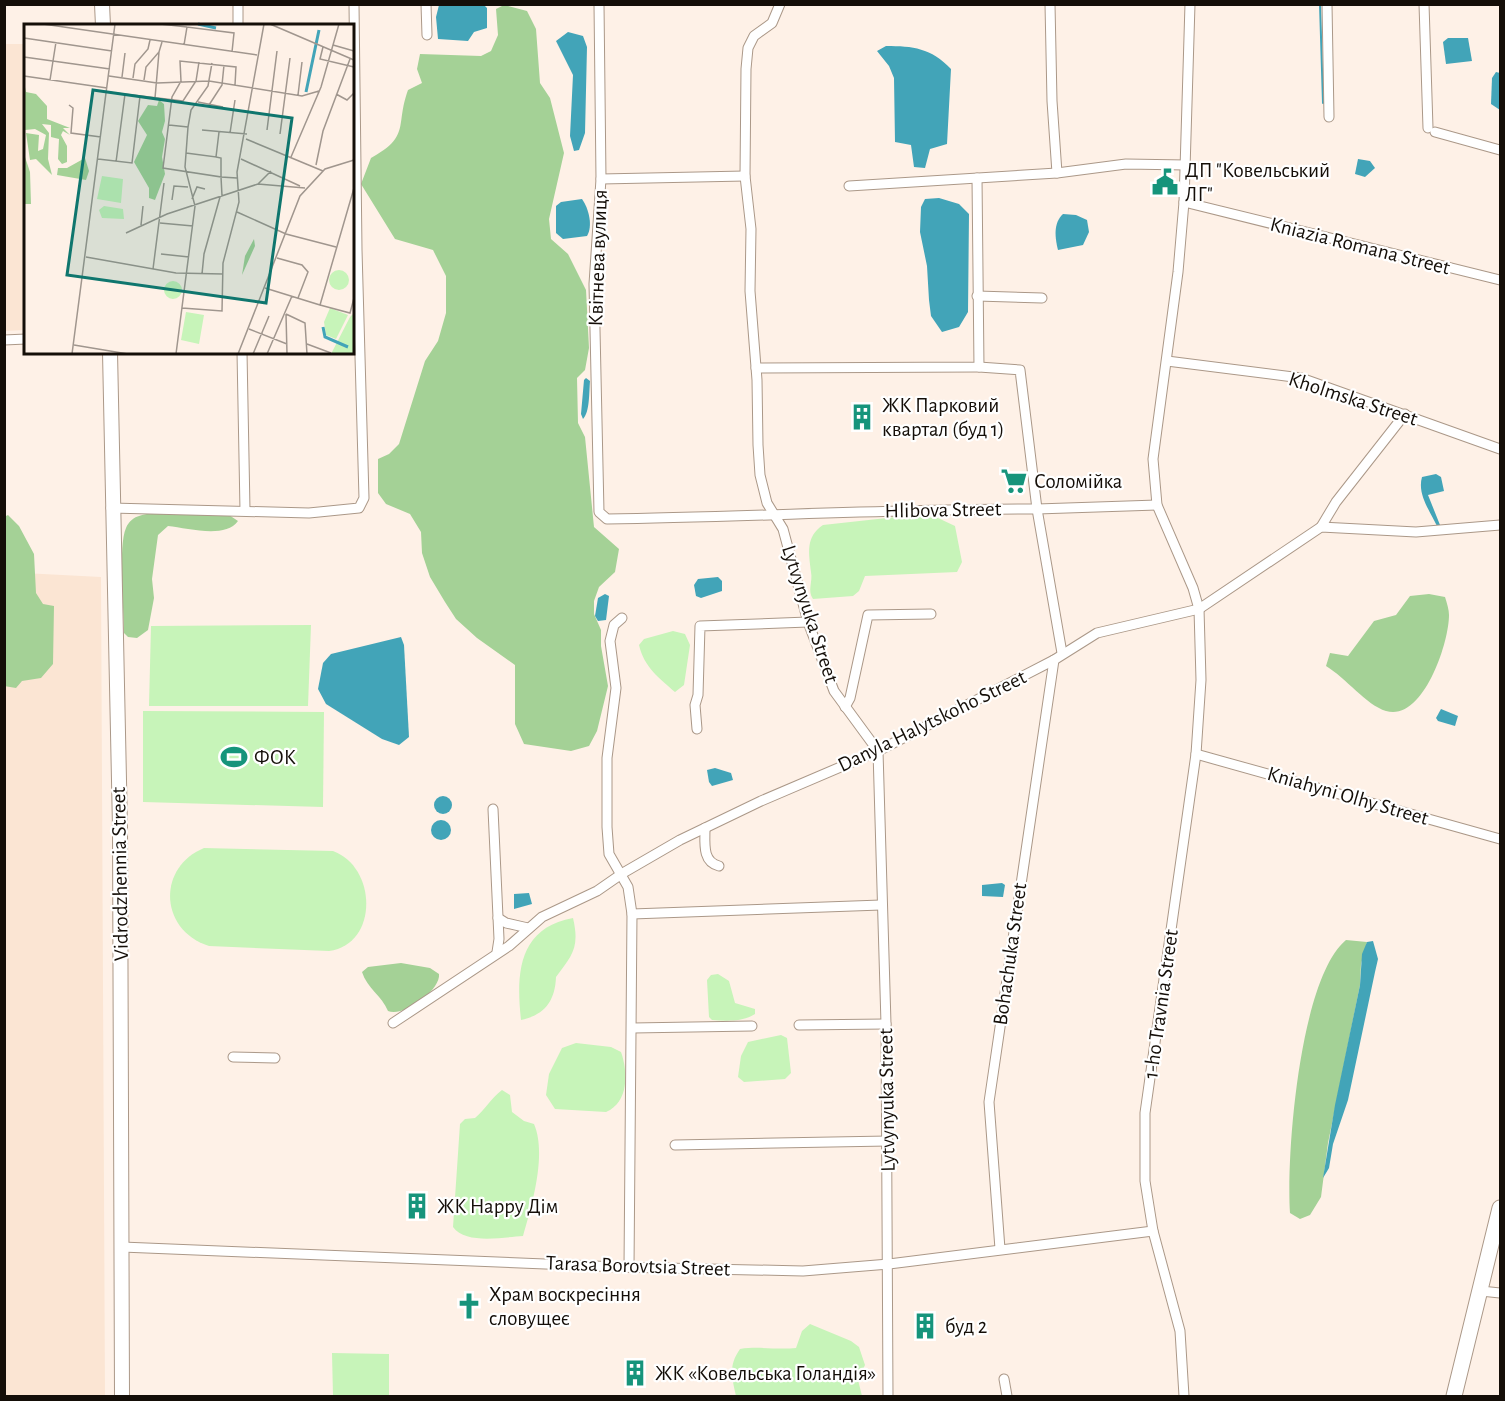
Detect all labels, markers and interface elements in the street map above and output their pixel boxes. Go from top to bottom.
inset map [24,24,354,354]
place label: ДП "Ковельський ЛГ" [1185,160,1330,205]
public building icon: ДП "Ковельський ЛГ" [1150,167,1180,197]
street label: Квітнева вулиця [585,189,611,327]
street label: Kniazia Romana Street [1268,213,1452,279]
street label: Kholmska Street [1286,368,1420,430]
place label: ЖК Парковий квартал (буд 1) [882,395,1004,440]
building icon: ЖК Парковий квартал (буд 1) [847,402,877,432]
supermarket icon: Соломійка [999,466,1029,496]
place label: Соломійка [1034,471,1123,492]
street label: Hlibova Street [885,498,1002,522]
street label: Lytvynyuka Street [778,542,842,686]
street label: Danyla Halytskoho Street [834,666,1030,776]
sports icon: ФОК [219,742,249,772]
place label: ФОК [254,747,296,768]
street label: Kniahyni Olhy Street [1265,763,1431,829]
street label: Vidrodzhennia Street [108,786,132,961]
street label: Bohachuka Street [990,881,1030,1026]
street label: 1-ho Travnia Street [1140,928,1182,1080]
street label: Lytvynyuka Street [875,1028,899,1172]
building icon: ЖК Happy Дім [402,1191,432,1221]
place label: ЖК Happy Дім [437,1196,558,1217]
street label: Tarasa Borovtsia Street [545,1252,731,1280]
place label: Храм воскресіння словущеє [489,1284,641,1329]
church icon: Храм воскресіння словущеє [454,1291,484,1321]
building icon: буд 2 [910,1311,940,1341]
place label: буд 2 [945,1316,987,1337]
building icon: ЖК «Ковельська Голандія» [620,1358,650,1388]
place label: ЖК «Ковельська Голандія» [655,1363,876,1384]

